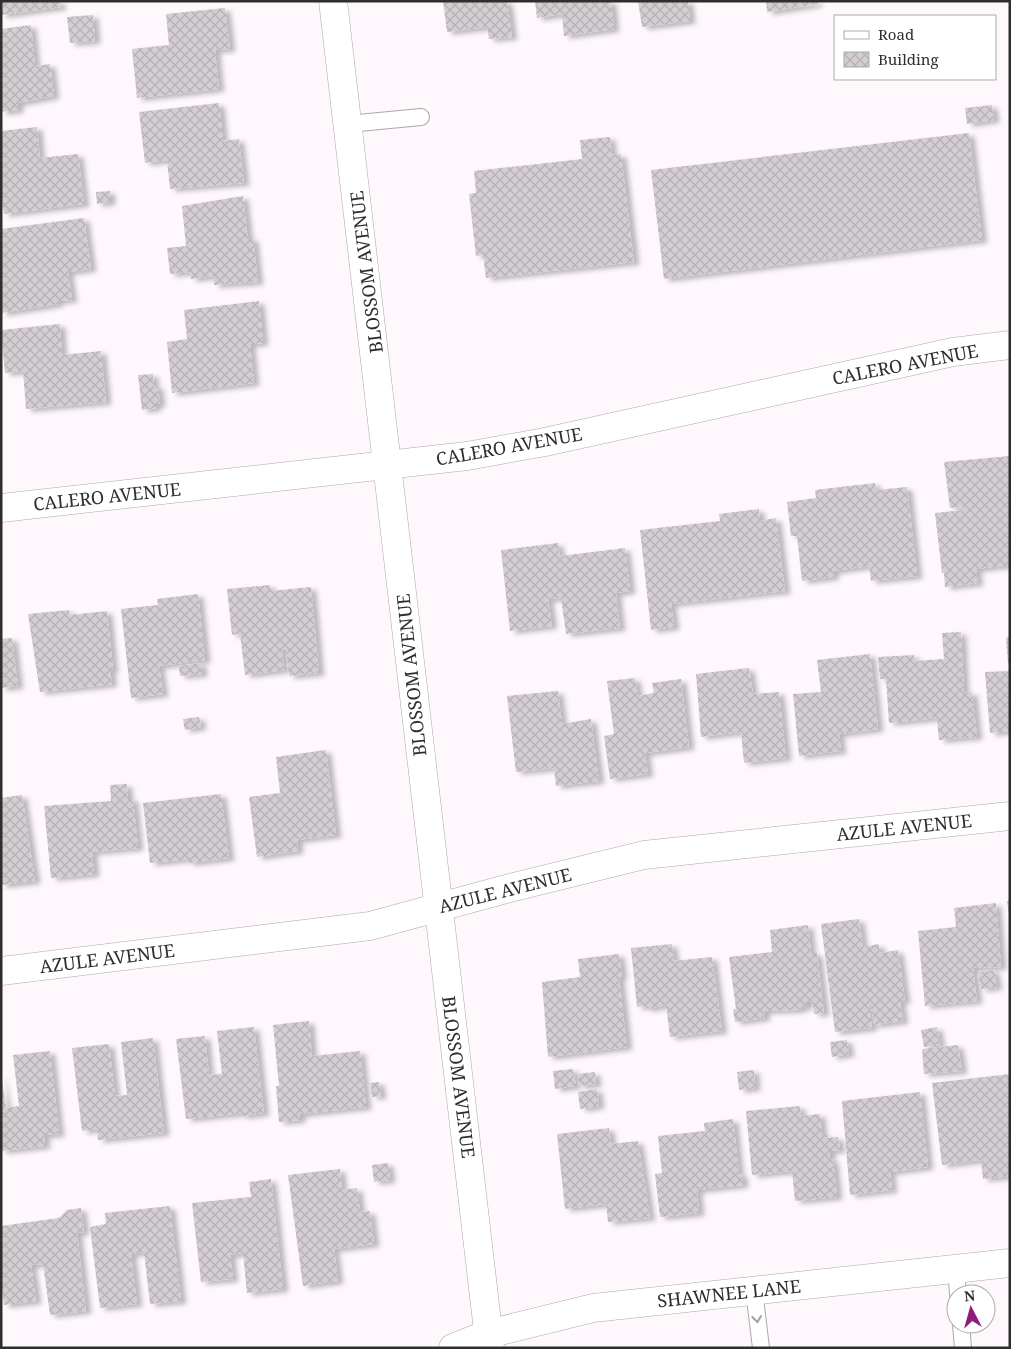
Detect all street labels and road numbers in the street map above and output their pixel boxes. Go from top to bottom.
street label: BLOSSOM AVENUE [344,189,388,355]
street label: CALERO AVENUE [830,338,980,390]
street label: CALERO AVENUE [434,421,584,471]
street label: CALERO AVENUE [32,476,182,516]
street label: BLOSSOM AVENUE [391,593,431,757]
street label: AZULE AVENUE [835,808,973,846]
street label: AZULE AVENUE [436,862,574,918]
street label: AZULE AVENUE [38,938,176,978]
street label: BLOSSOM AVENUE [437,994,481,1160]
street label: SHAWNEE LANE [656,1274,802,1312]

